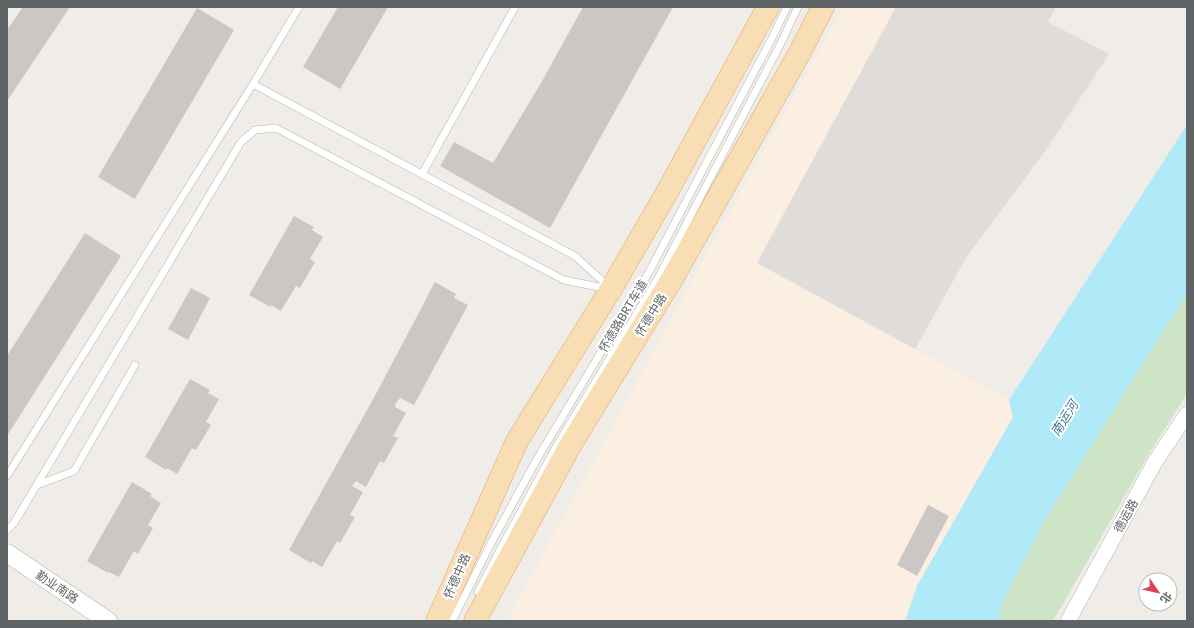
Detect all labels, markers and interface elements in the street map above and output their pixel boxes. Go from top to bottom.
street label: 怀德路BRT车道 [595,277,650,355]
street label: 怀德中路 [631,290,670,339]
water label: 南运河 [1047,395,1083,439]
street label: 德运路 [1110,496,1141,535]
street label: 怀德中路 [440,551,473,601]
street label: 勤业南路 [33,567,81,606]
north arrow [1138,572,1178,612]
text: 北 [1158,590,1175,606]

